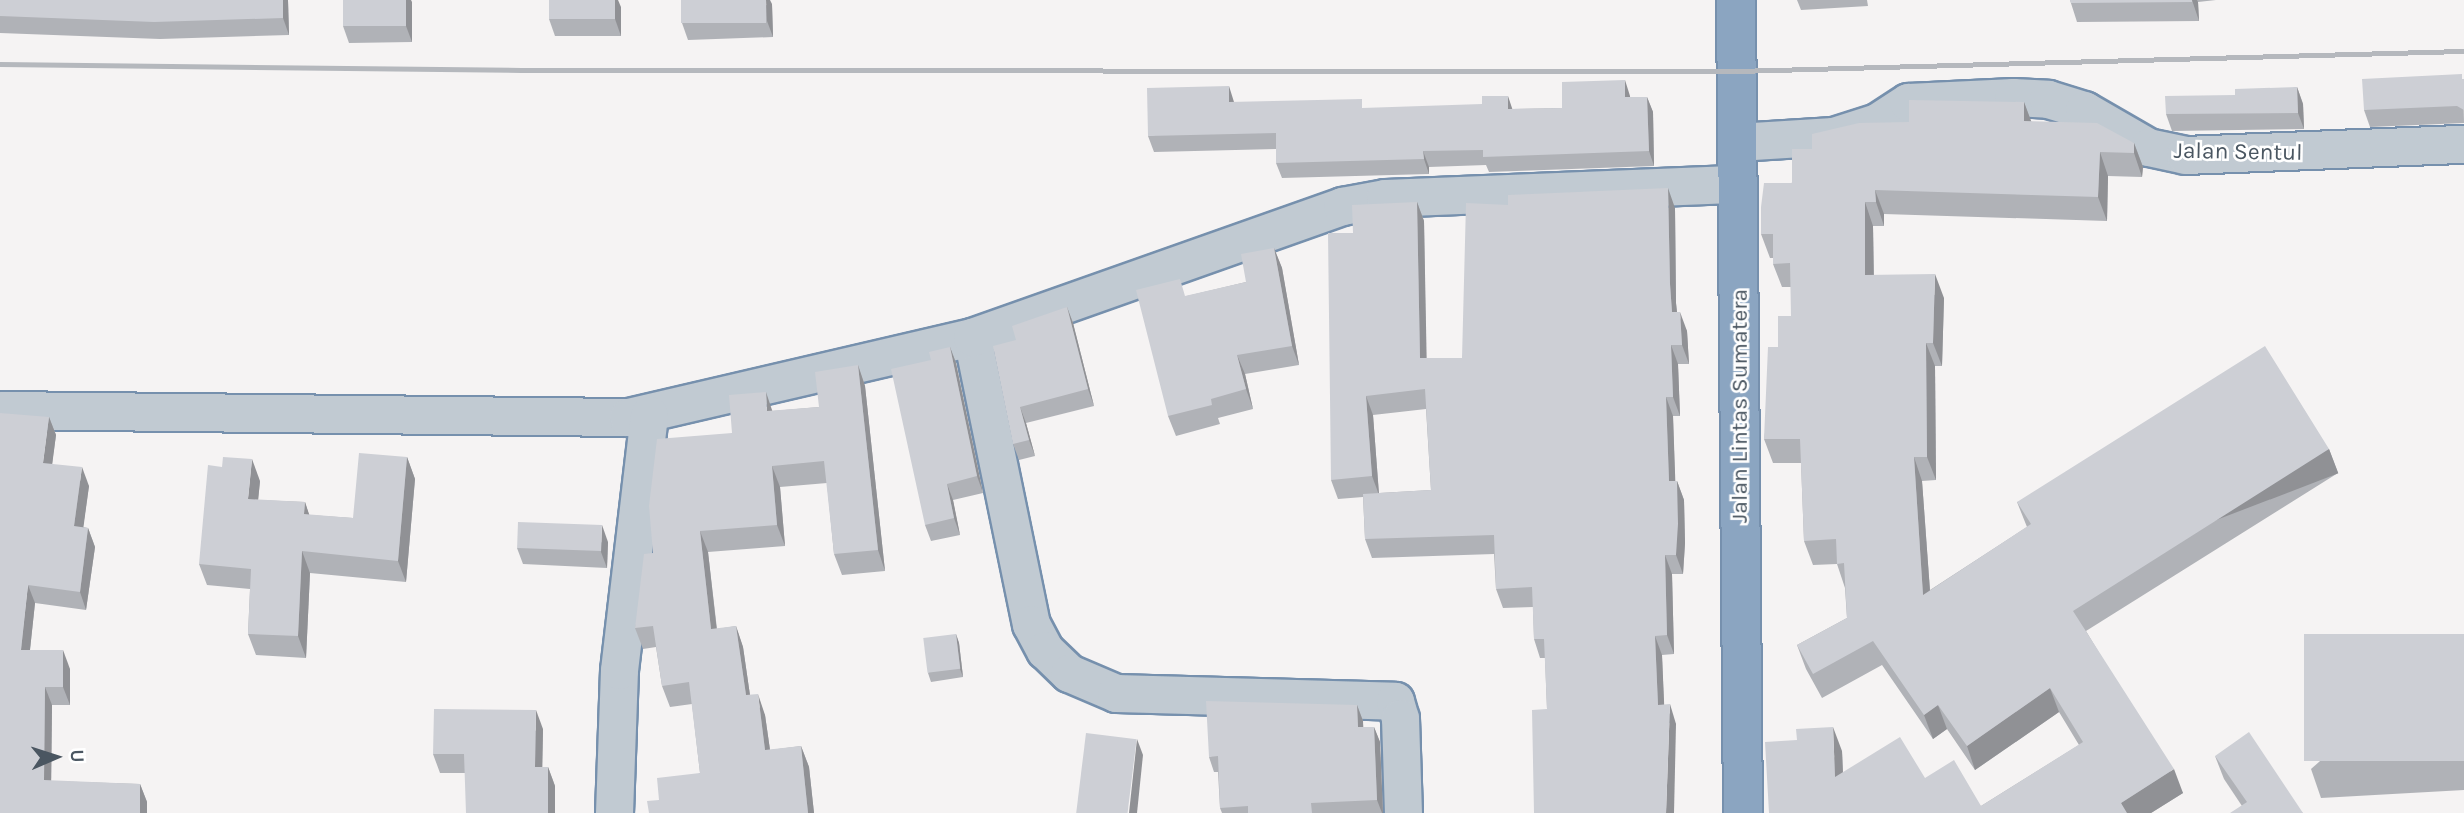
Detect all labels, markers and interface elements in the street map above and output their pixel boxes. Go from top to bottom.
street label: Jalan Sentul [2173,137,2303,167]
street label: Jalan Lintas Sumatera [1726,289,1754,523]
north arrow [21,722,91,792]
text: U [66,749,88,763]

